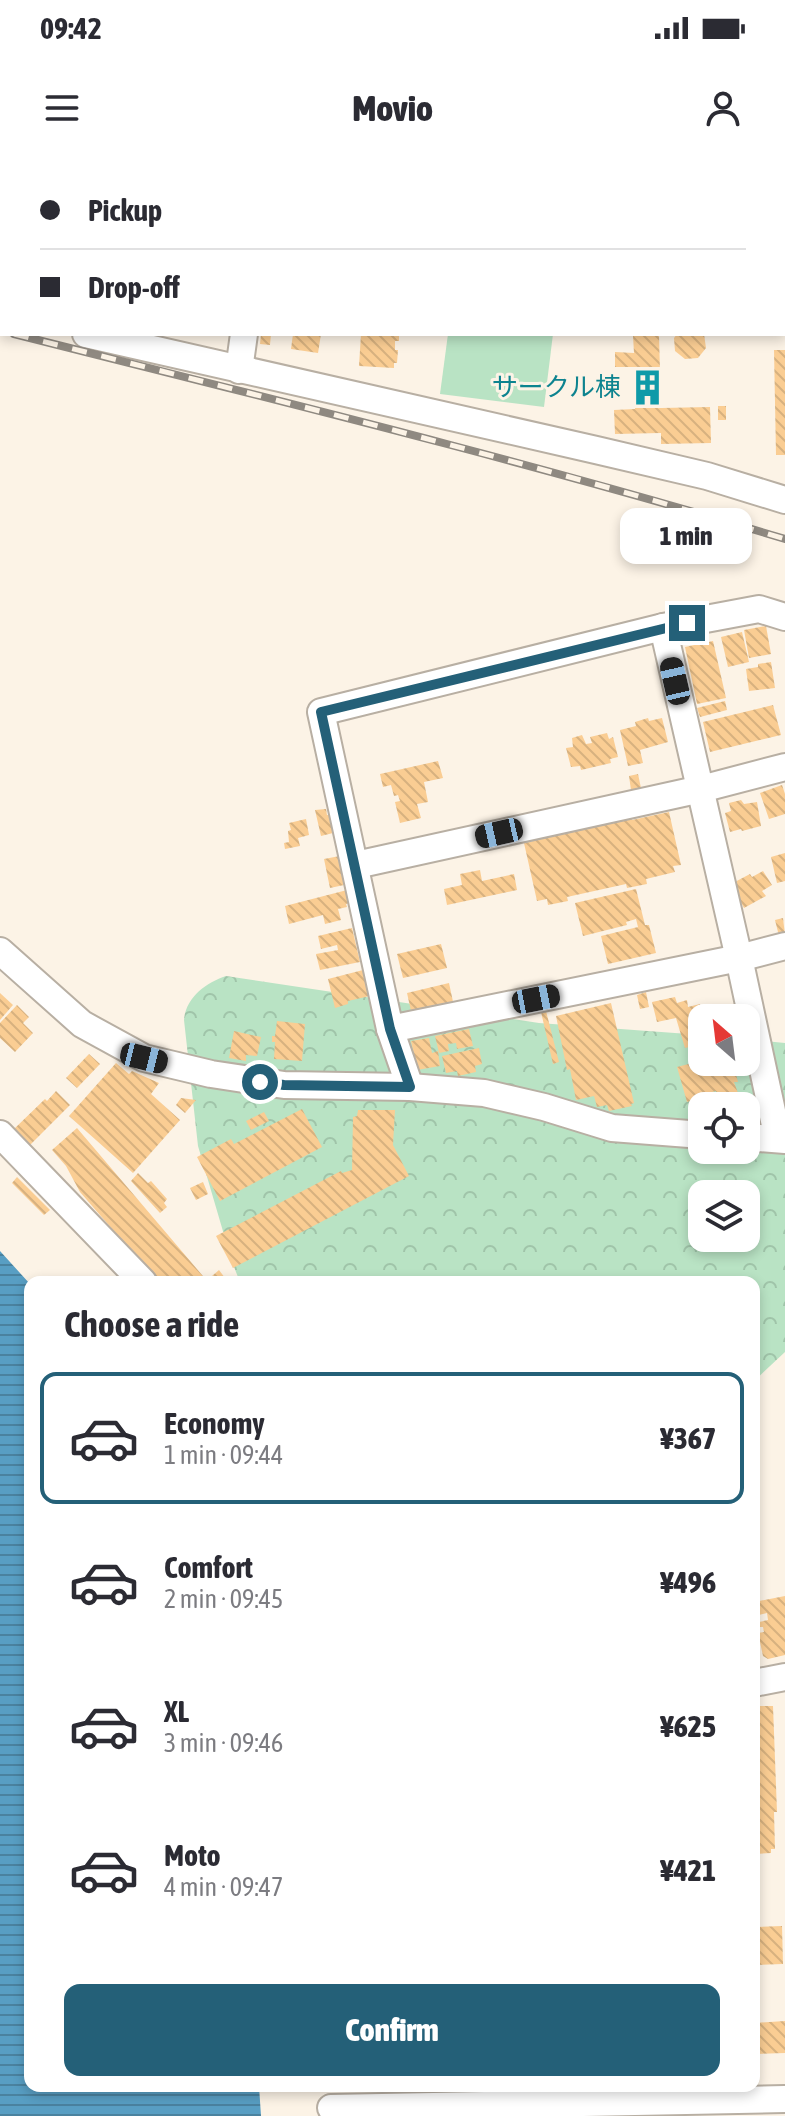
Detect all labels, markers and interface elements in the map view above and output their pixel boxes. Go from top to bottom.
text: 09:42 [40,11,102,45]
icon: menu [40,86,84,130]
icon: person [701,86,745,130]
text: Movio [352,87,433,129]
text: Pickup [88,193,162,227]
text: Drop-off [88,270,180,304]
building icon: サークル棟 [628,368,666,406]
place label: サークル棟 [492,372,621,402]
callout: 1 min [621,507,753,563]
text: 1 min [659,521,713,551]
route end [669,605,705,641]
car [658,655,692,707]
car [473,816,525,850]
car [510,983,562,1015]
north arrow [688,1004,760,1076]
map controls [688,1004,760,1252]
car [118,1041,170,1075]
route start [242,1064,278,1100]
button: locate [688,1092,760,1164]
button: layers [688,1180,760,1252]
text: Choose a ride [64,1303,239,1345]
icon: car [68,1402,140,1474]
text: Economy [164,1406,265,1440]
text: ¥367 [660,1421,716,1455]
text: 1 min · 09:44 [164,1440,283,1470]
icon: car [68,1546,140,1618]
text: Comfort [164,1550,253,1584]
text: ¥496 [660,1565,716,1599]
text: 2 min · 09:45 [164,1584,283,1614]
icon: car [68,1690,140,1762]
text: XL [164,1694,189,1728]
text: ¥625 [660,1709,716,1743]
text: 3 min · 09:46 [164,1728,283,1758]
icon: car [68,1834,140,1906]
text: Moto [164,1838,221,1872]
text: ¥421 [660,1853,716,1887]
text: 4 min · 09:47 [164,1872,283,1902]
button: Confirm [64,1984,720,2076]

